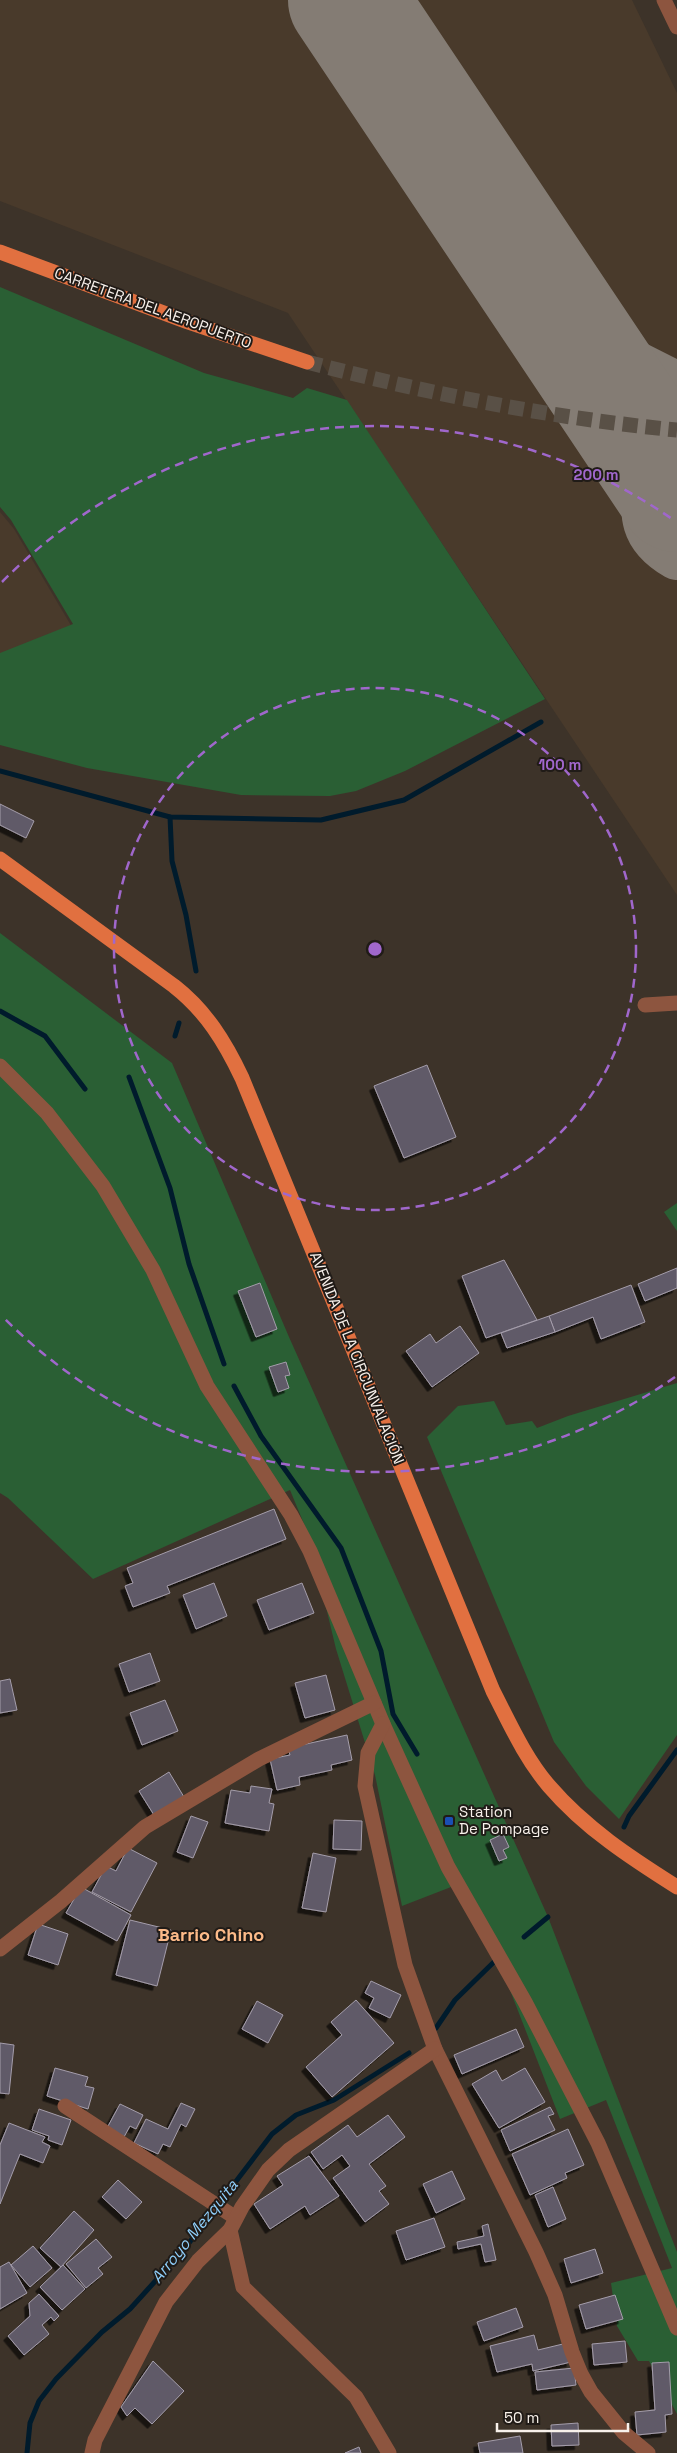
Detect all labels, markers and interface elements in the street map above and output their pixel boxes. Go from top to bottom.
street label: CARRETERA DEL AEROPUERTO [52,263,254,352]
text: 200 m [574,465,618,484]
text: 100 m [539,755,581,774]
centre of rings [366,940,384,958]
street label: AVENIDA DE LA CIRCUNVALACIÓN [306,1249,409,1467]
place label: Station De Pompage [459,1802,549,1838]
marker: Station De Pompage [443,1815,455,1827]
district label: Barrio Chino [158,1923,264,1946]
water label: Arroyo Mezquita [146,2175,243,2287]
scale bar [497,2400,628,2432]
text: 50 m [504,2408,539,2427]

